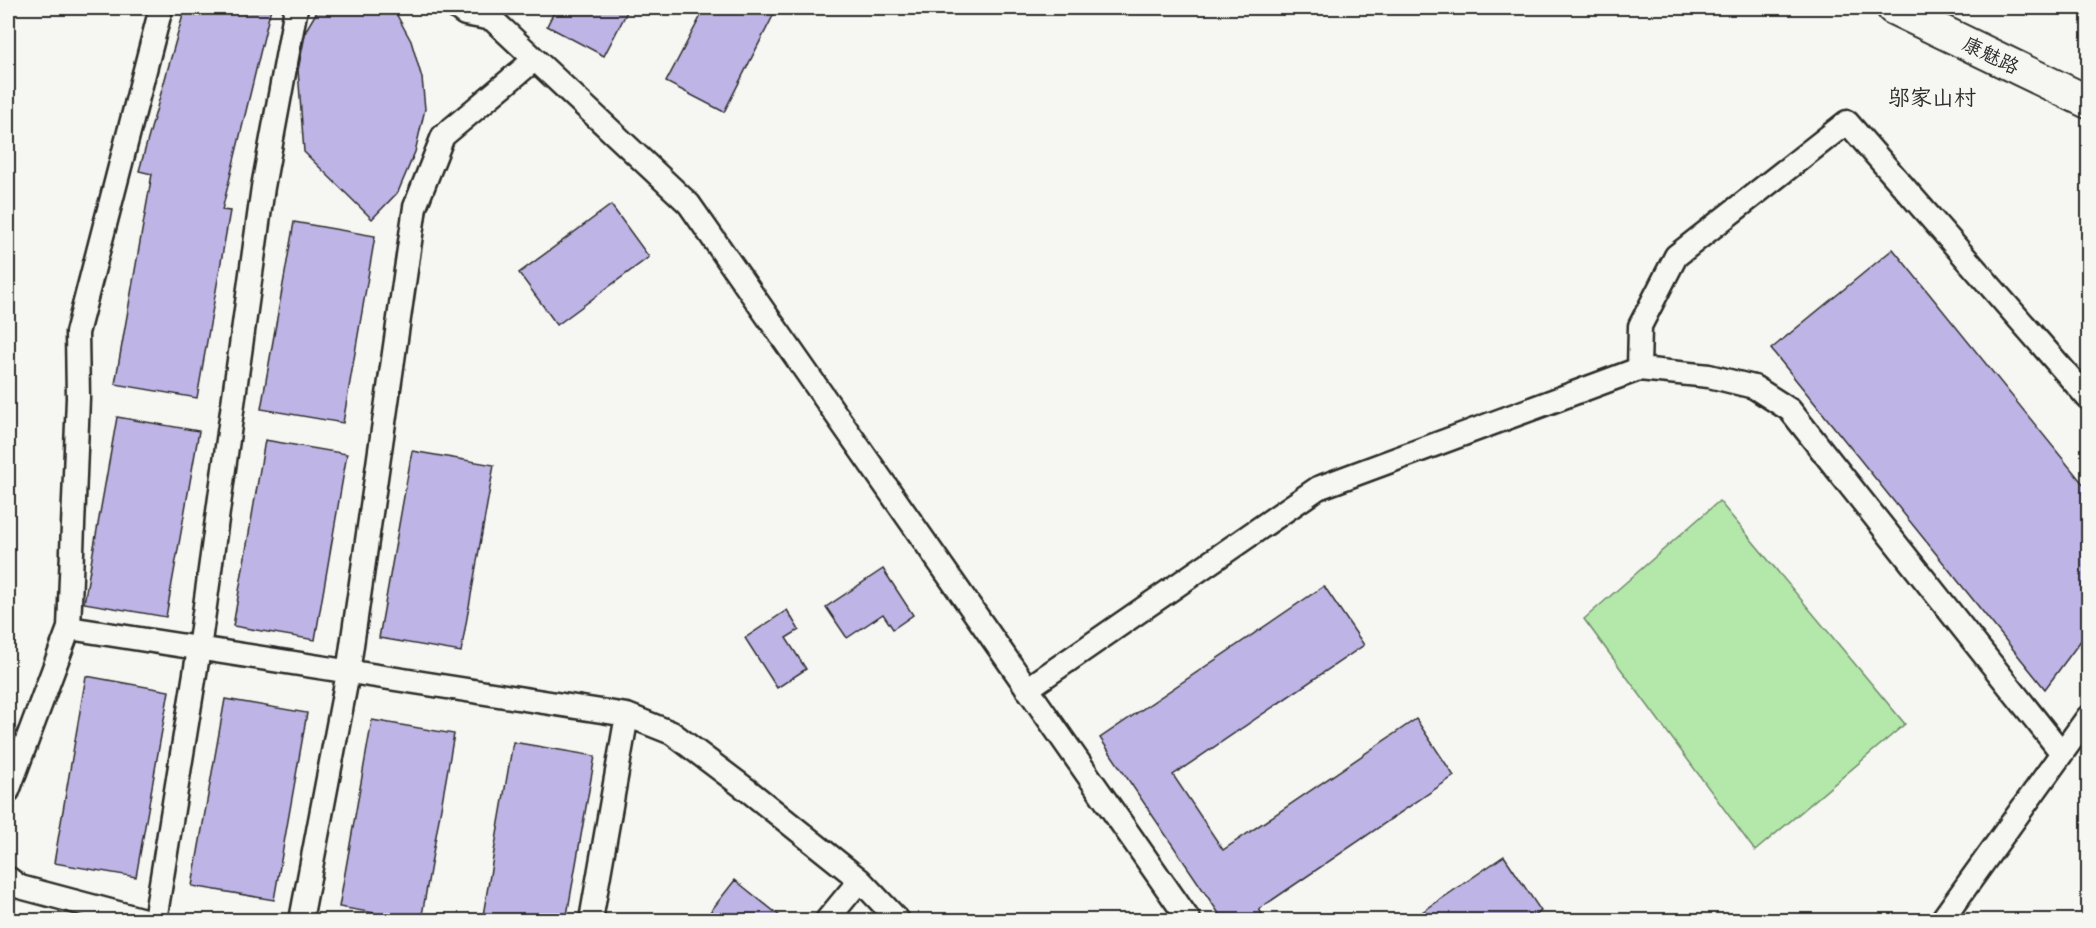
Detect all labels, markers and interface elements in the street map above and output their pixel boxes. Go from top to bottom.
street label: 康魅路 [1957,33,2023,82]
district label: 邬家山村 [1888,86,1976,114]

